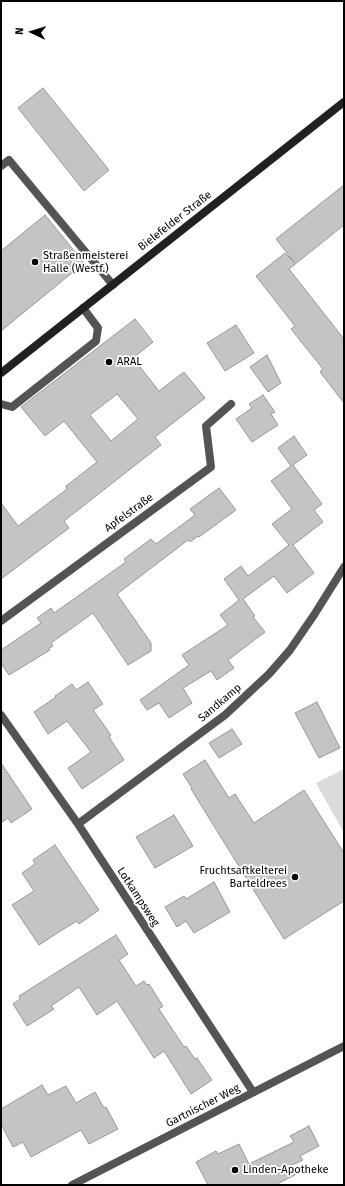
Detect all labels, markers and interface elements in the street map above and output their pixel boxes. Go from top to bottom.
north arrow [12,12,52,52]
text: N [13,27,26,35]
street label: Bielefelder Straße [136,188,214,254]
place label: Straßenmeisterei Halle (Westf.) [43,249,128,275]
marker: Straßenmeisterei Halle (Westf.) [30,257,40,267]
place label: ARAL [117,355,142,369]
marker: ARAL [104,357,114,367]
street label: Apfelstraße [102,491,156,535]
street label: Sandkamp [196,681,244,725]
place label: Fruchtsaftkelterei Barteldrees [199,864,287,890]
street label: Lotkampsweg [114,865,162,929]
marker: Fruchtsaftkelterei Barteldrees [290,872,300,882]
street label: Gartnischer Weg [164,1082,242,1130]
place label: Linden-Apotheke [243,1163,329,1177]
marker: Linden-Apotheke [230,1165,240,1175]

